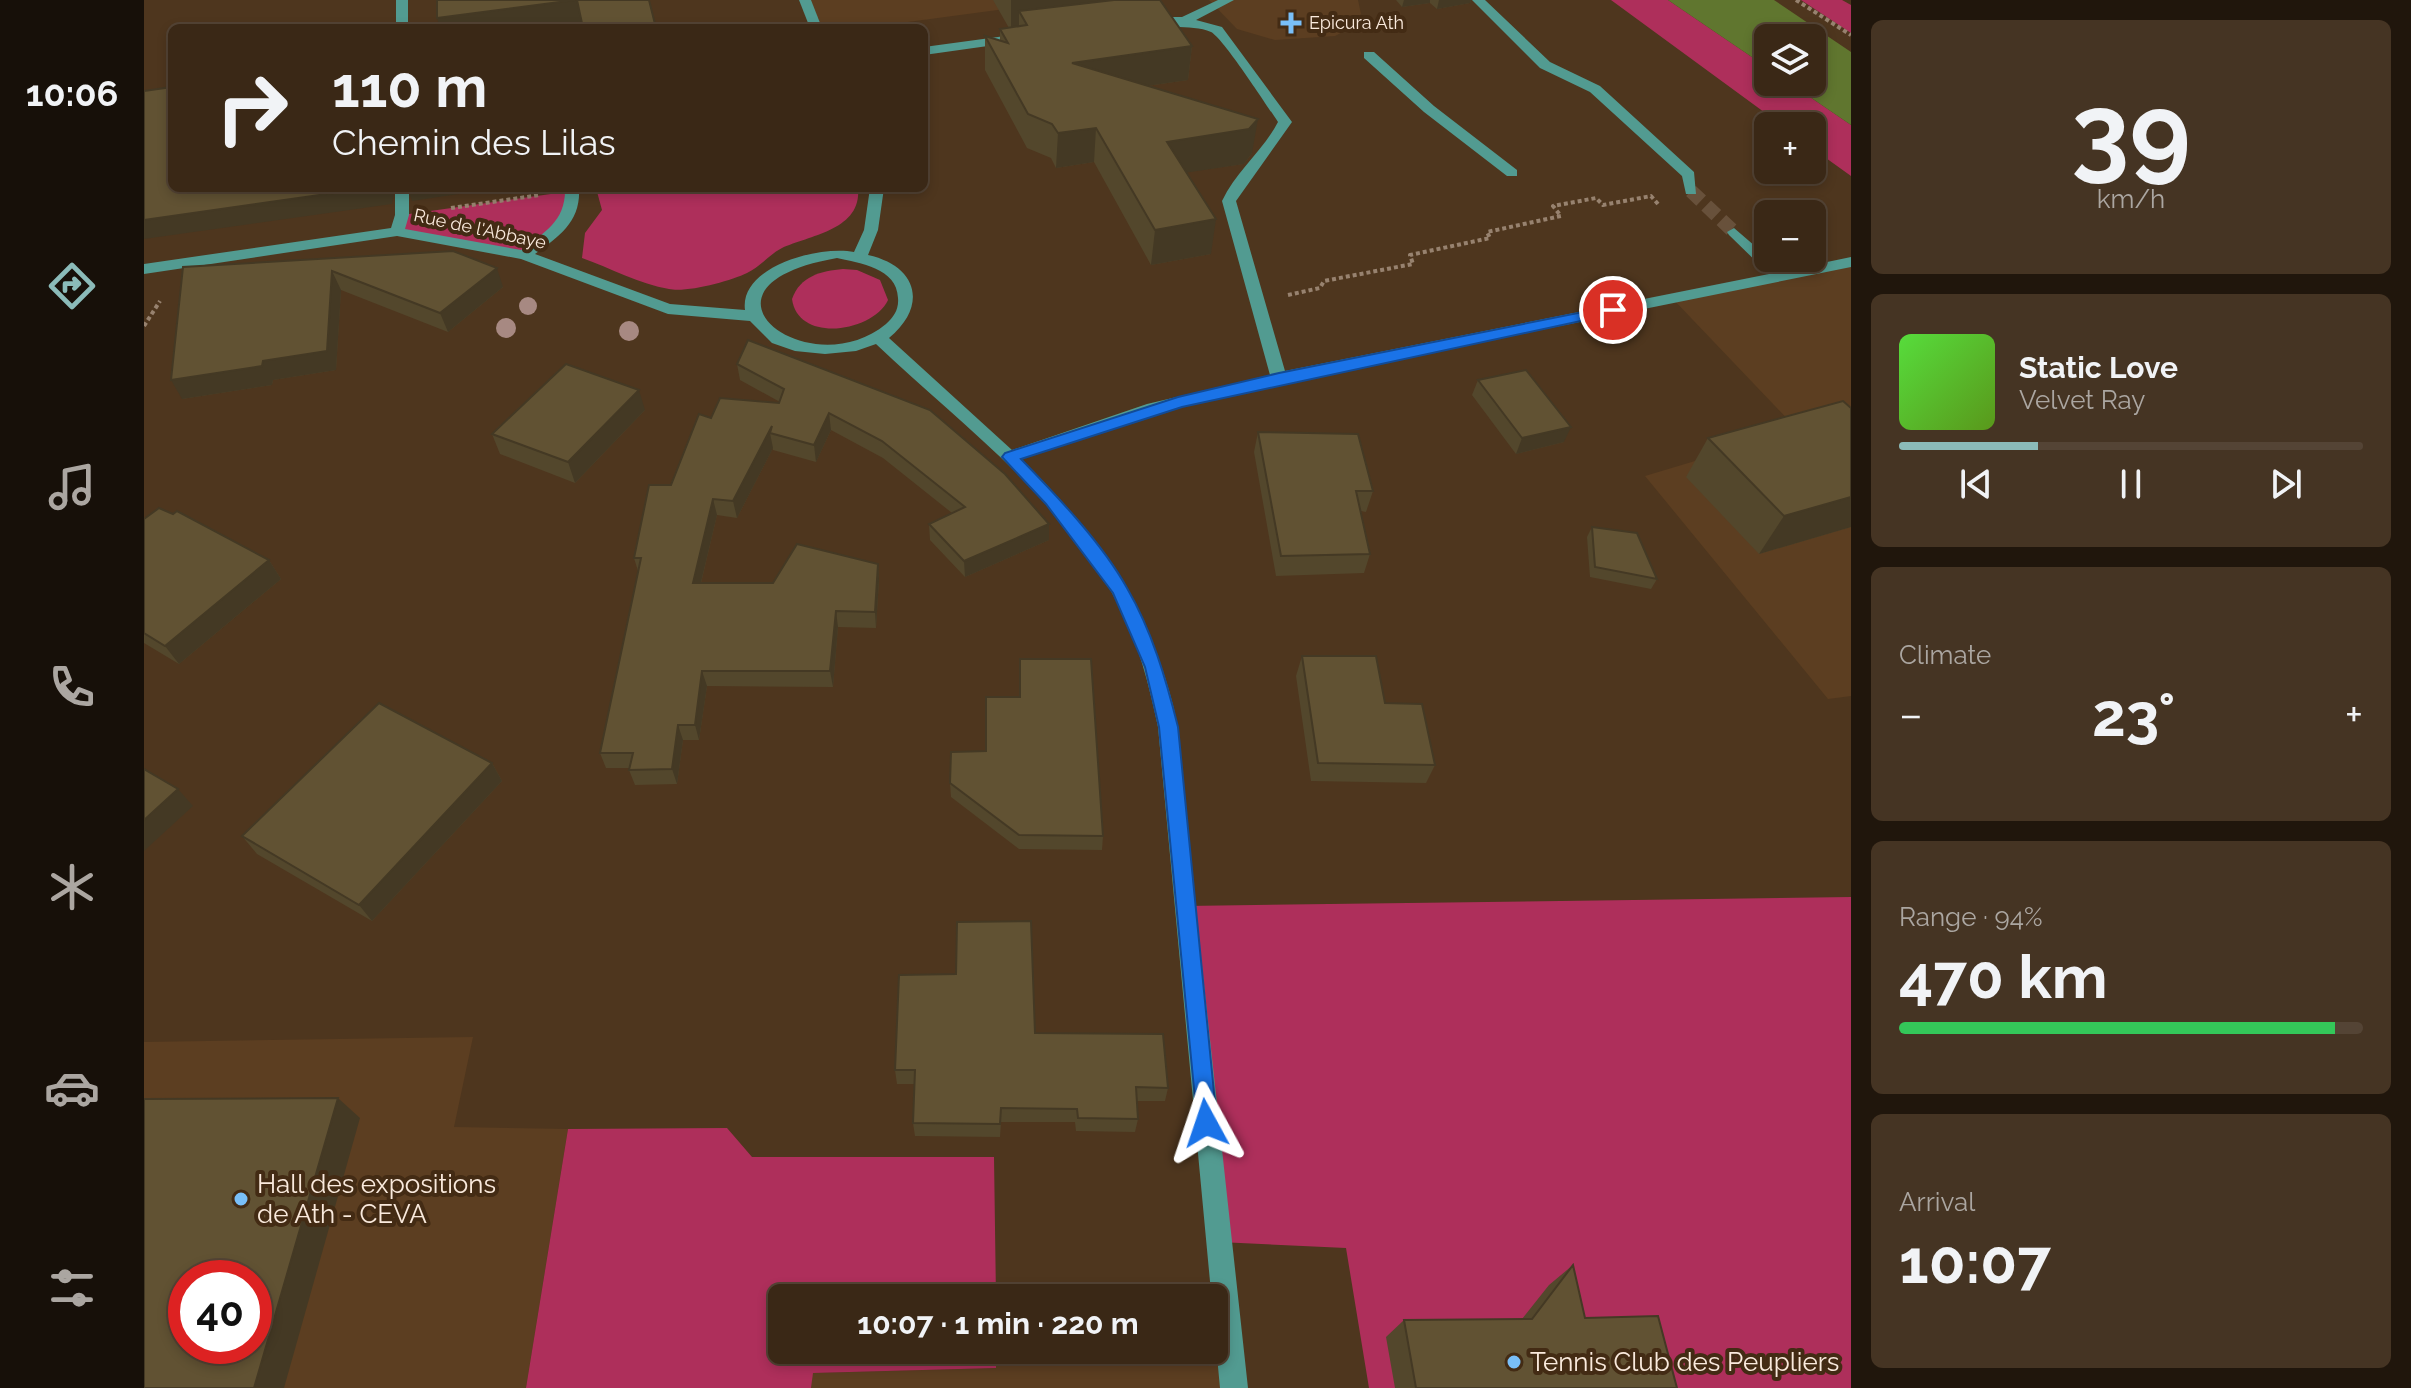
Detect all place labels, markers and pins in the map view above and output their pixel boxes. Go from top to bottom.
marker: Epicura Ath [1280,12,1302,34]
place label: Epicura Ath [1309,12,1404,33]
pin [1579,276,1647,344]
place label: Hall des expositions de Ath - CEVA [257,1169,496,1229]
marker: Hall des expositions de Ath - CEVA [232,1190,250,1208]
place label: Tennis Club des Peupliers [1530,1347,1839,1377]
marker: Tennis Club des Peupliers [1505,1353,1523,1371]

